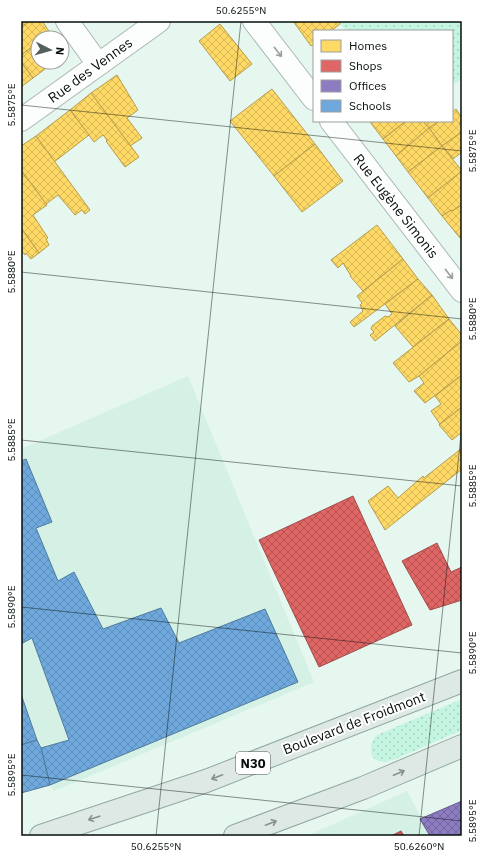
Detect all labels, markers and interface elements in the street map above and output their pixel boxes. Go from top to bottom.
text: 50.6255°N [216,4,266,17]
north arrow [30,30,70,70]
legend [313,30,453,122]
street label: Rue des Vennes [44,33,136,107]
text: Homes [349,38,387,53]
text: N [53,46,67,56]
one-way arrow [273,46,282,57]
text: Shops [349,58,382,73]
text: Offices [349,78,387,93]
text: 5.5875°E [5,83,18,127]
text: Schools [349,98,392,113]
text: 5.5875°E [466,129,479,173]
street label: Rue Eugène Simonis [350,150,443,262]
text: 5.5880°E [5,250,18,294]
one-way arrow [444,268,453,279]
text: 5.5880°E [466,297,479,341]
text: 5.5885°E [5,418,18,462]
text: 5.5885°E [466,464,479,508]
text: 5.5890°E [5,585,18,629]
text: 5.5890°E [466,631,479,675]
street label: Boulevard de Froidmont [280,687,428,758]
road number: N30 [236,752,270,774]
text: 5.5895°E [5,753,18,797]
one-way arrow [393,769,405,776]
one-way arrow [212,773,224,781]
text: 5.5895°E [466,799,479,843]
one-way arrow [88,815,100,823]
one-way arrow [265,818,277,826]
text: 50.6255°N [131,840,181,853]
text: 50.6260°N [394,840,444,853]

